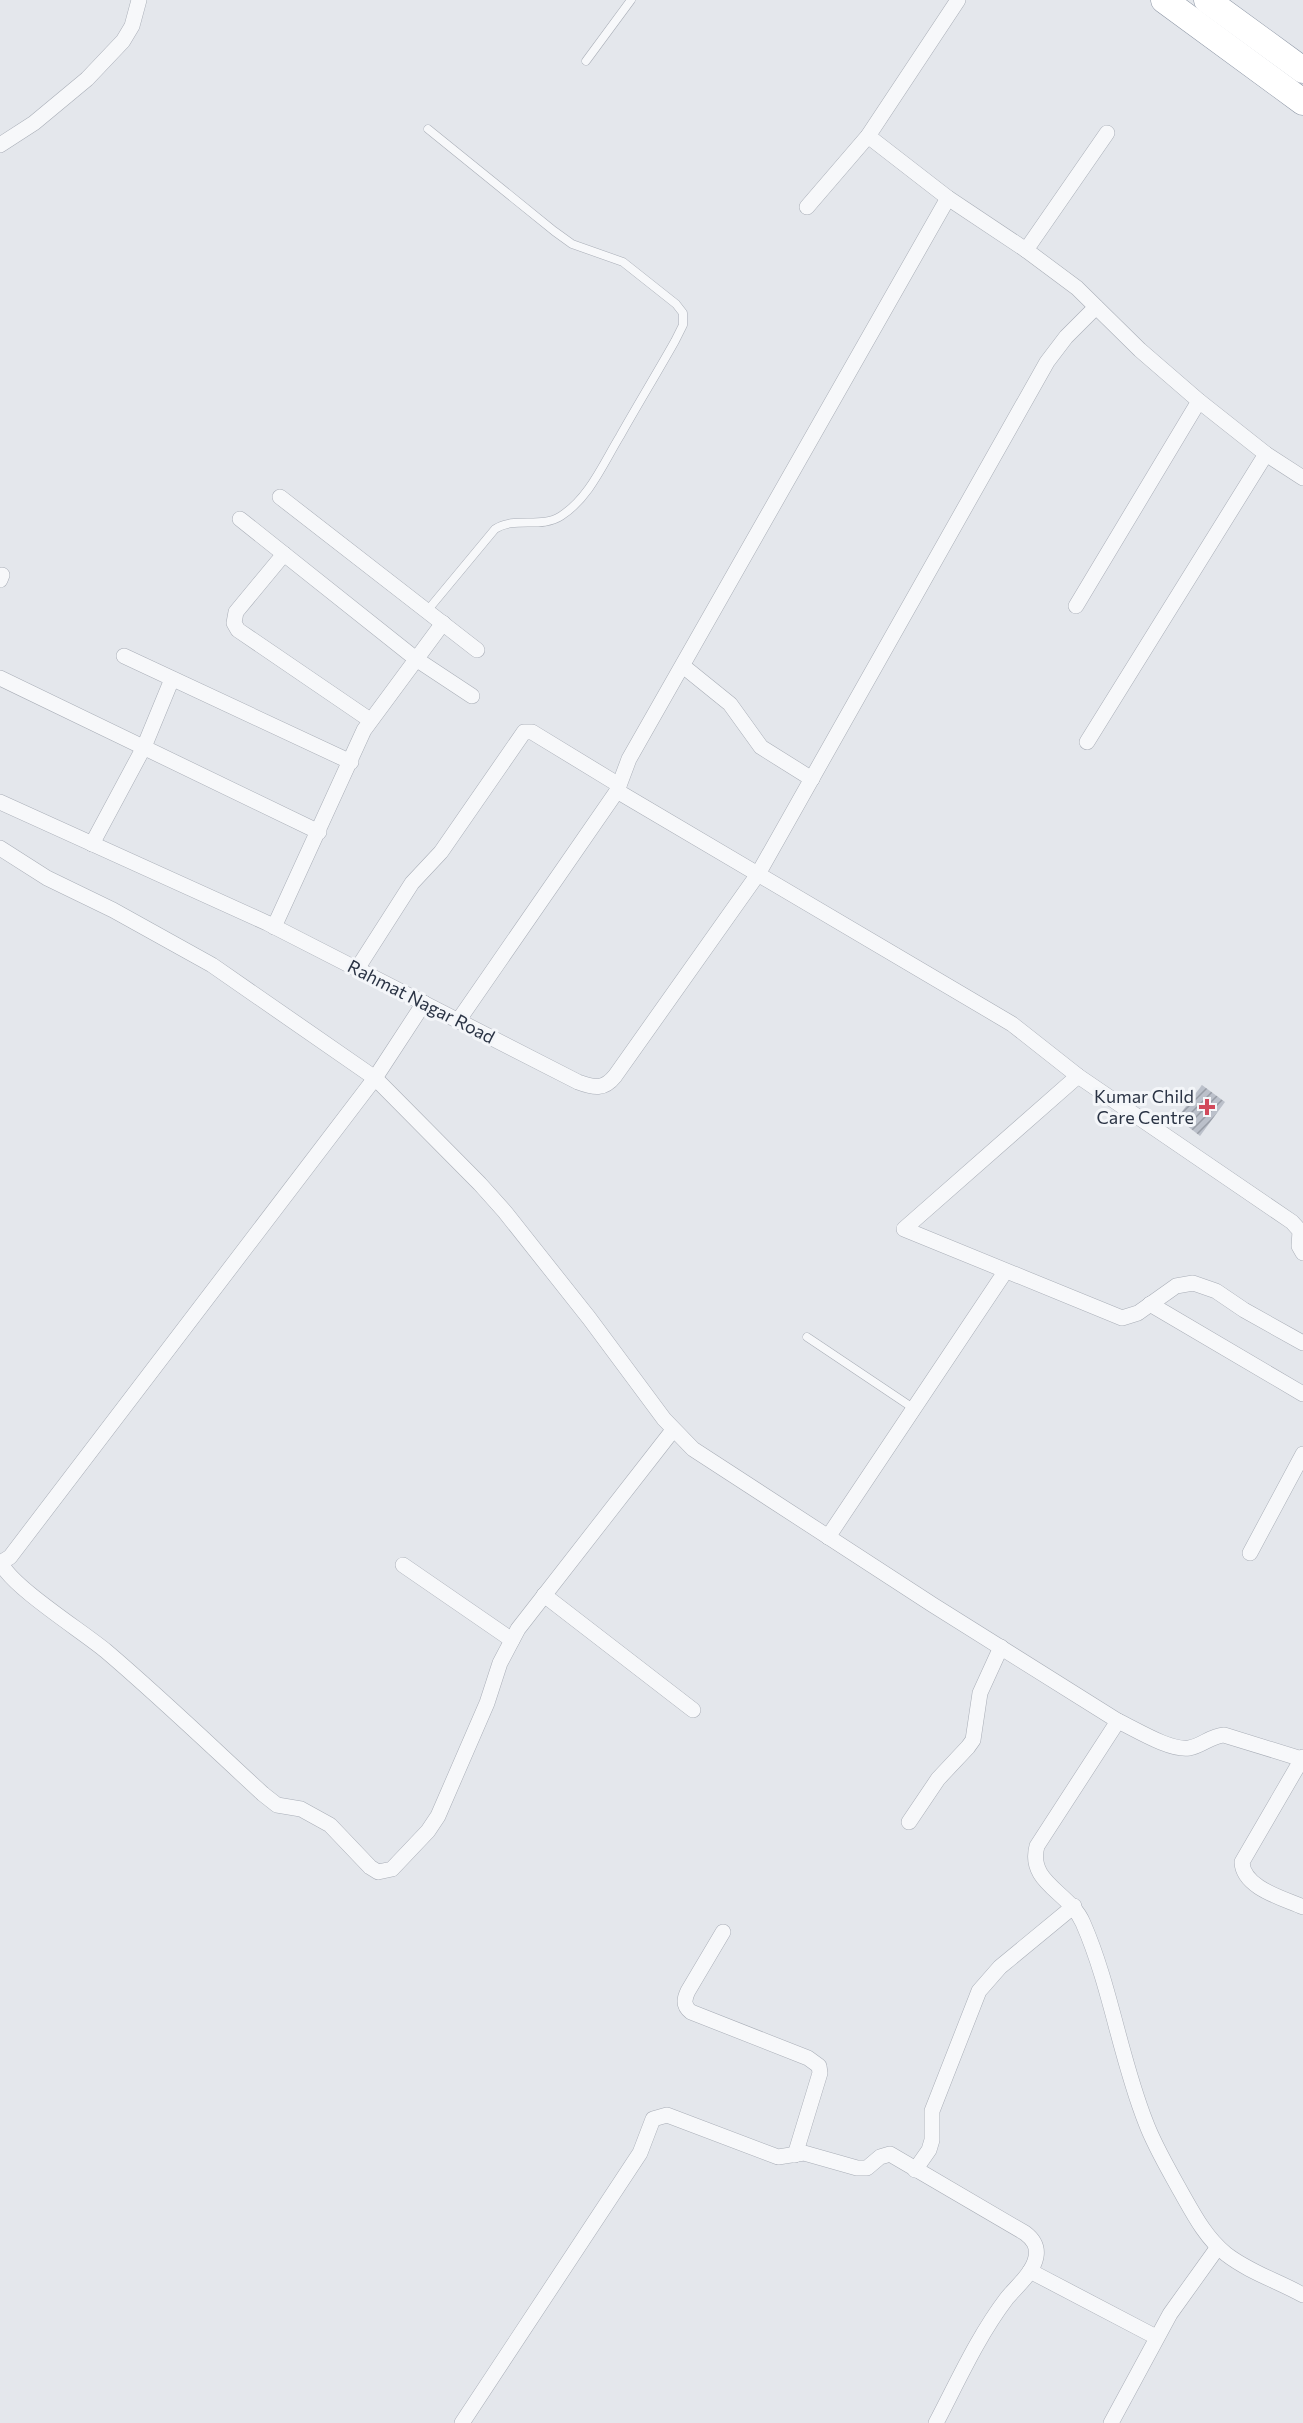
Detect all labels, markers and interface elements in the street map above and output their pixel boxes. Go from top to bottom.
street label: Rahmat Nagar Road [344,954,499,1048]
place label: Kumar Child Care Centre [1094,1085,1194,1128]
marker: Kumar Child Care Centre [1198,1098,1216,1116]

